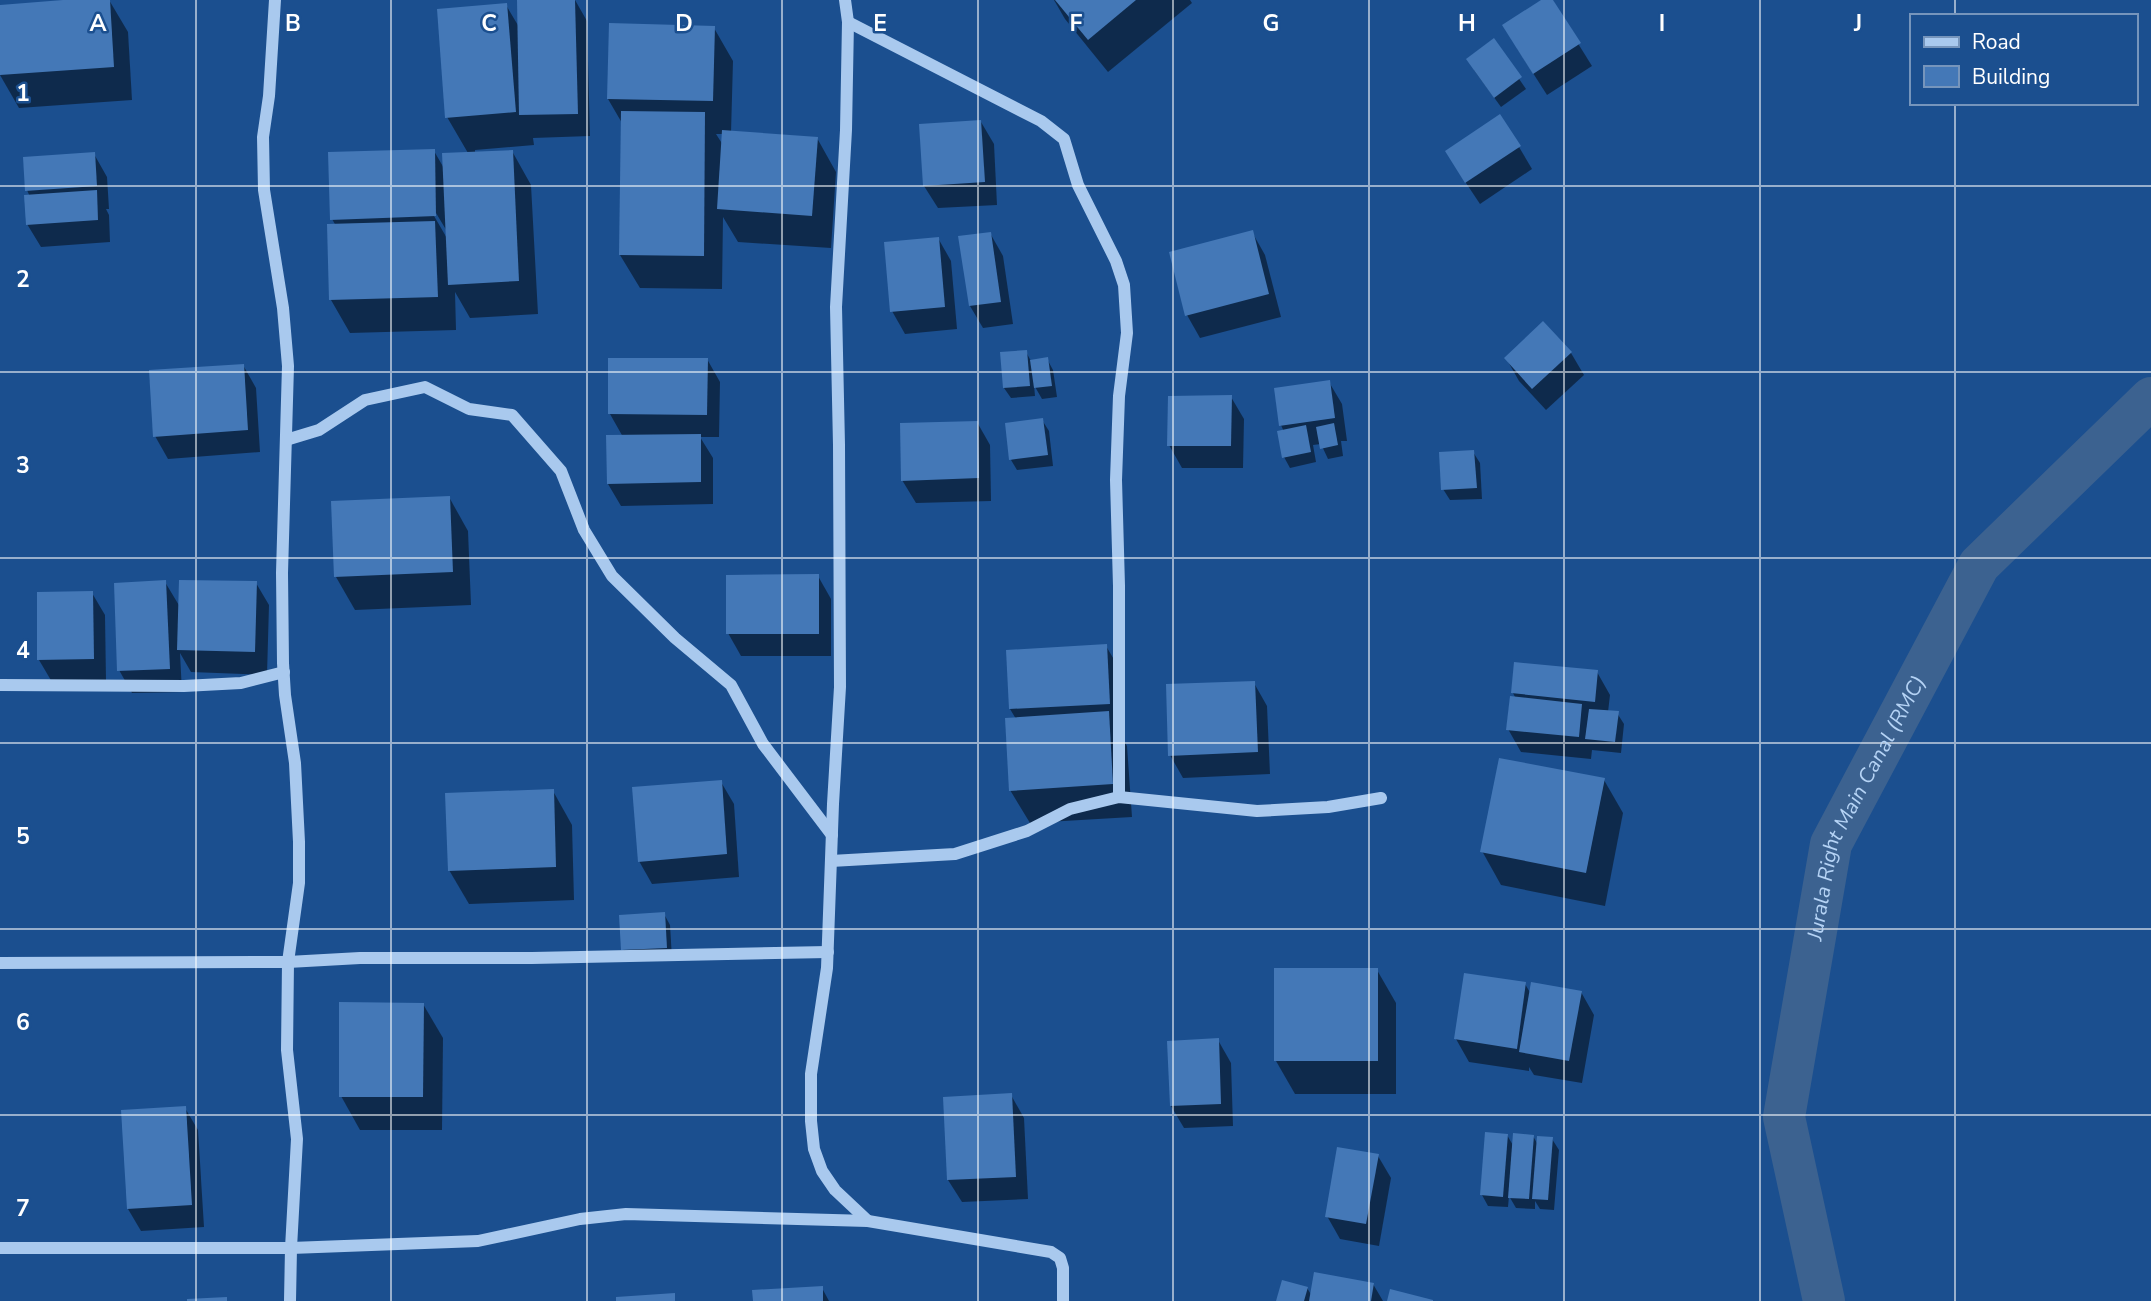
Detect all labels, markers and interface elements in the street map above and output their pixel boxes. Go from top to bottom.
text: A [89,8,107,39]
text: B [285,8,301,39]
text: C [481,8,497,39]
text: D [675,8,693,39]
text: E [873,8,887,39]
text: F [1070,8,1083,39]
text: G [1263,8,1279,39]
text: H [1458,8,1476,39]
text: I [1659,8,1665,39]
text: J [1853,8,1862,39]
legend [1910,14,2137,105]
text: Road [1972,28,2021,56]
text: Building [1972,63,2050,91]
text: 1 [16,78,30,109]
text: 2 [16,264,30,295]
text: 3 [16,450,30,481]
text: 4 [16,635,30,666]
water label: Jurala Right Main Canal (RMC) [1800,671,1932,943]
text: 5 [16,821,30,852]
text: 6 [16,1007,30,1038]
text: 7 [16,1193,30,1224]

